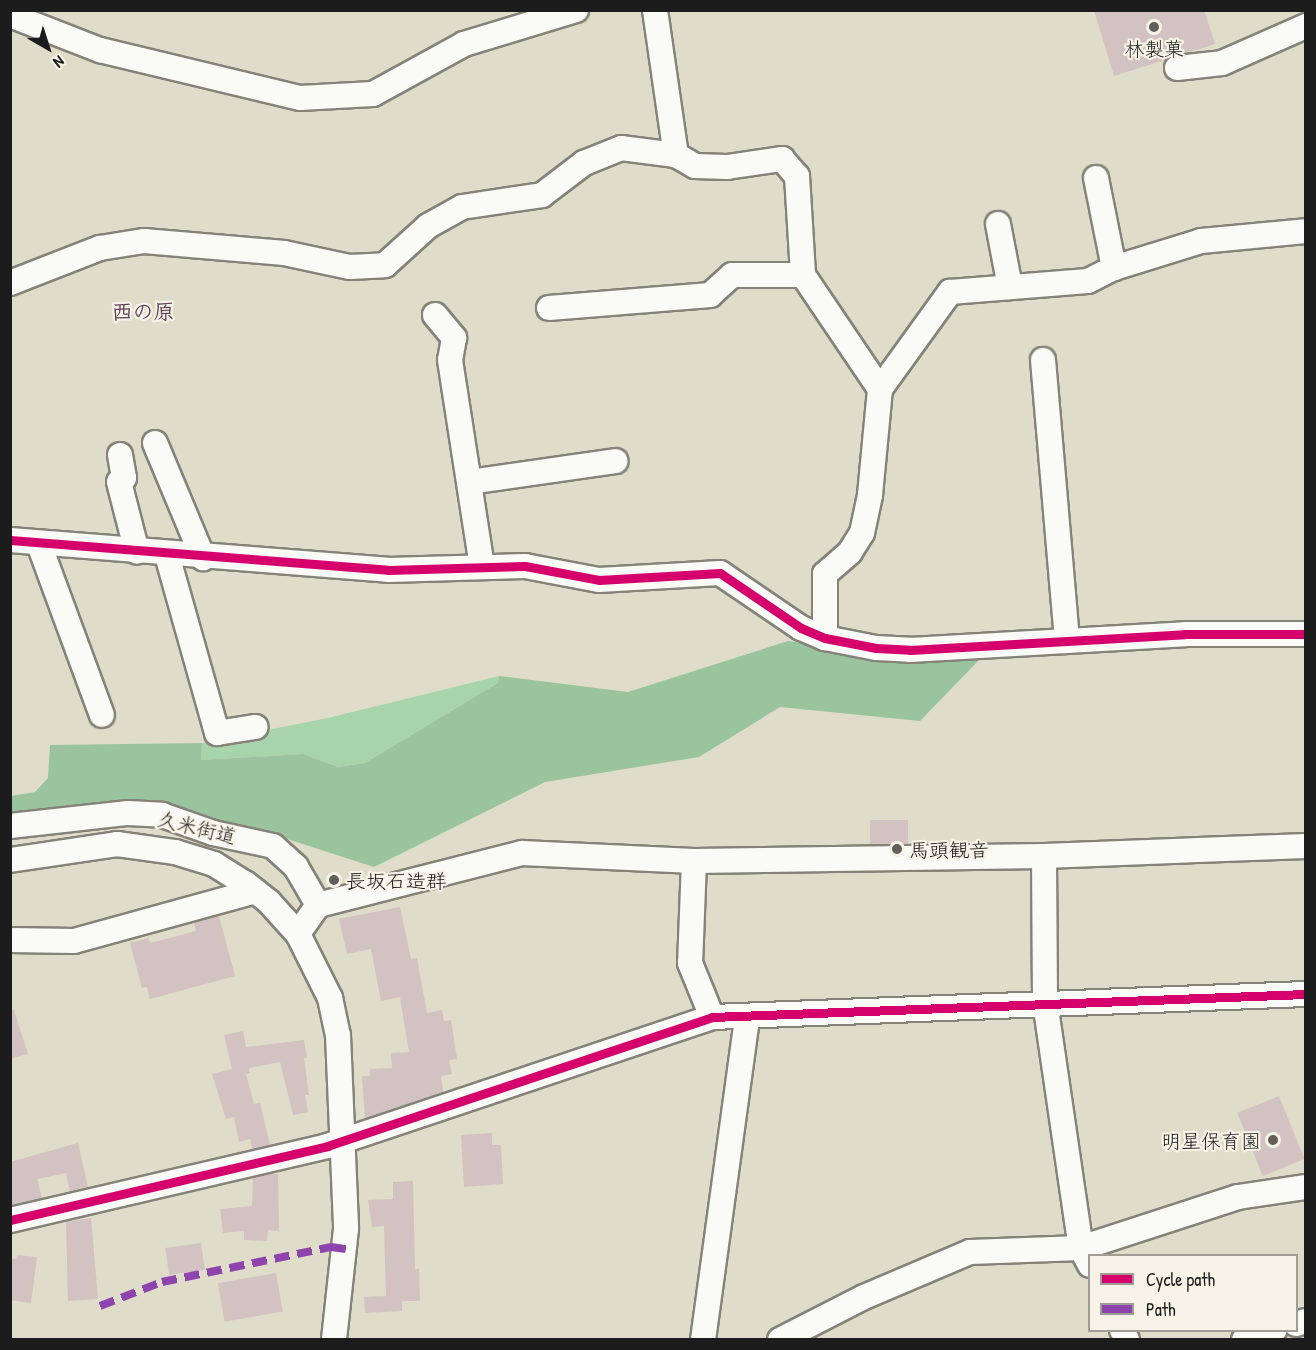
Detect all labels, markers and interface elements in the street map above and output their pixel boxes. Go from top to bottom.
north arrow [18,18,78,78]
marker: 林製菓 [1147,20,1161,34]
place label: 林製菓 [1124,36,1184,60]
text: N [49,51,70,73]
district label: 西の原 [112,299,174,325]
street label: 久米街道 [155,806,239,848]
place label: 馬頭観音 [909,837,989,861]
marker: 馬頭観音 [890,842,904,856]
place label: 長坂石造群 [346,868,446,892]
marker: 長坂石造群 [327,873,341,887]
place label: 明星保育園 [1161,1128,1261,1152]
marker: 明星保育園 [1266,1133,1280,1147]
legend [1088,1254,1298,1332]
text: Cycle path [1146,1267,1215,1292]
text: Path [1146,1297,1175,1322]

